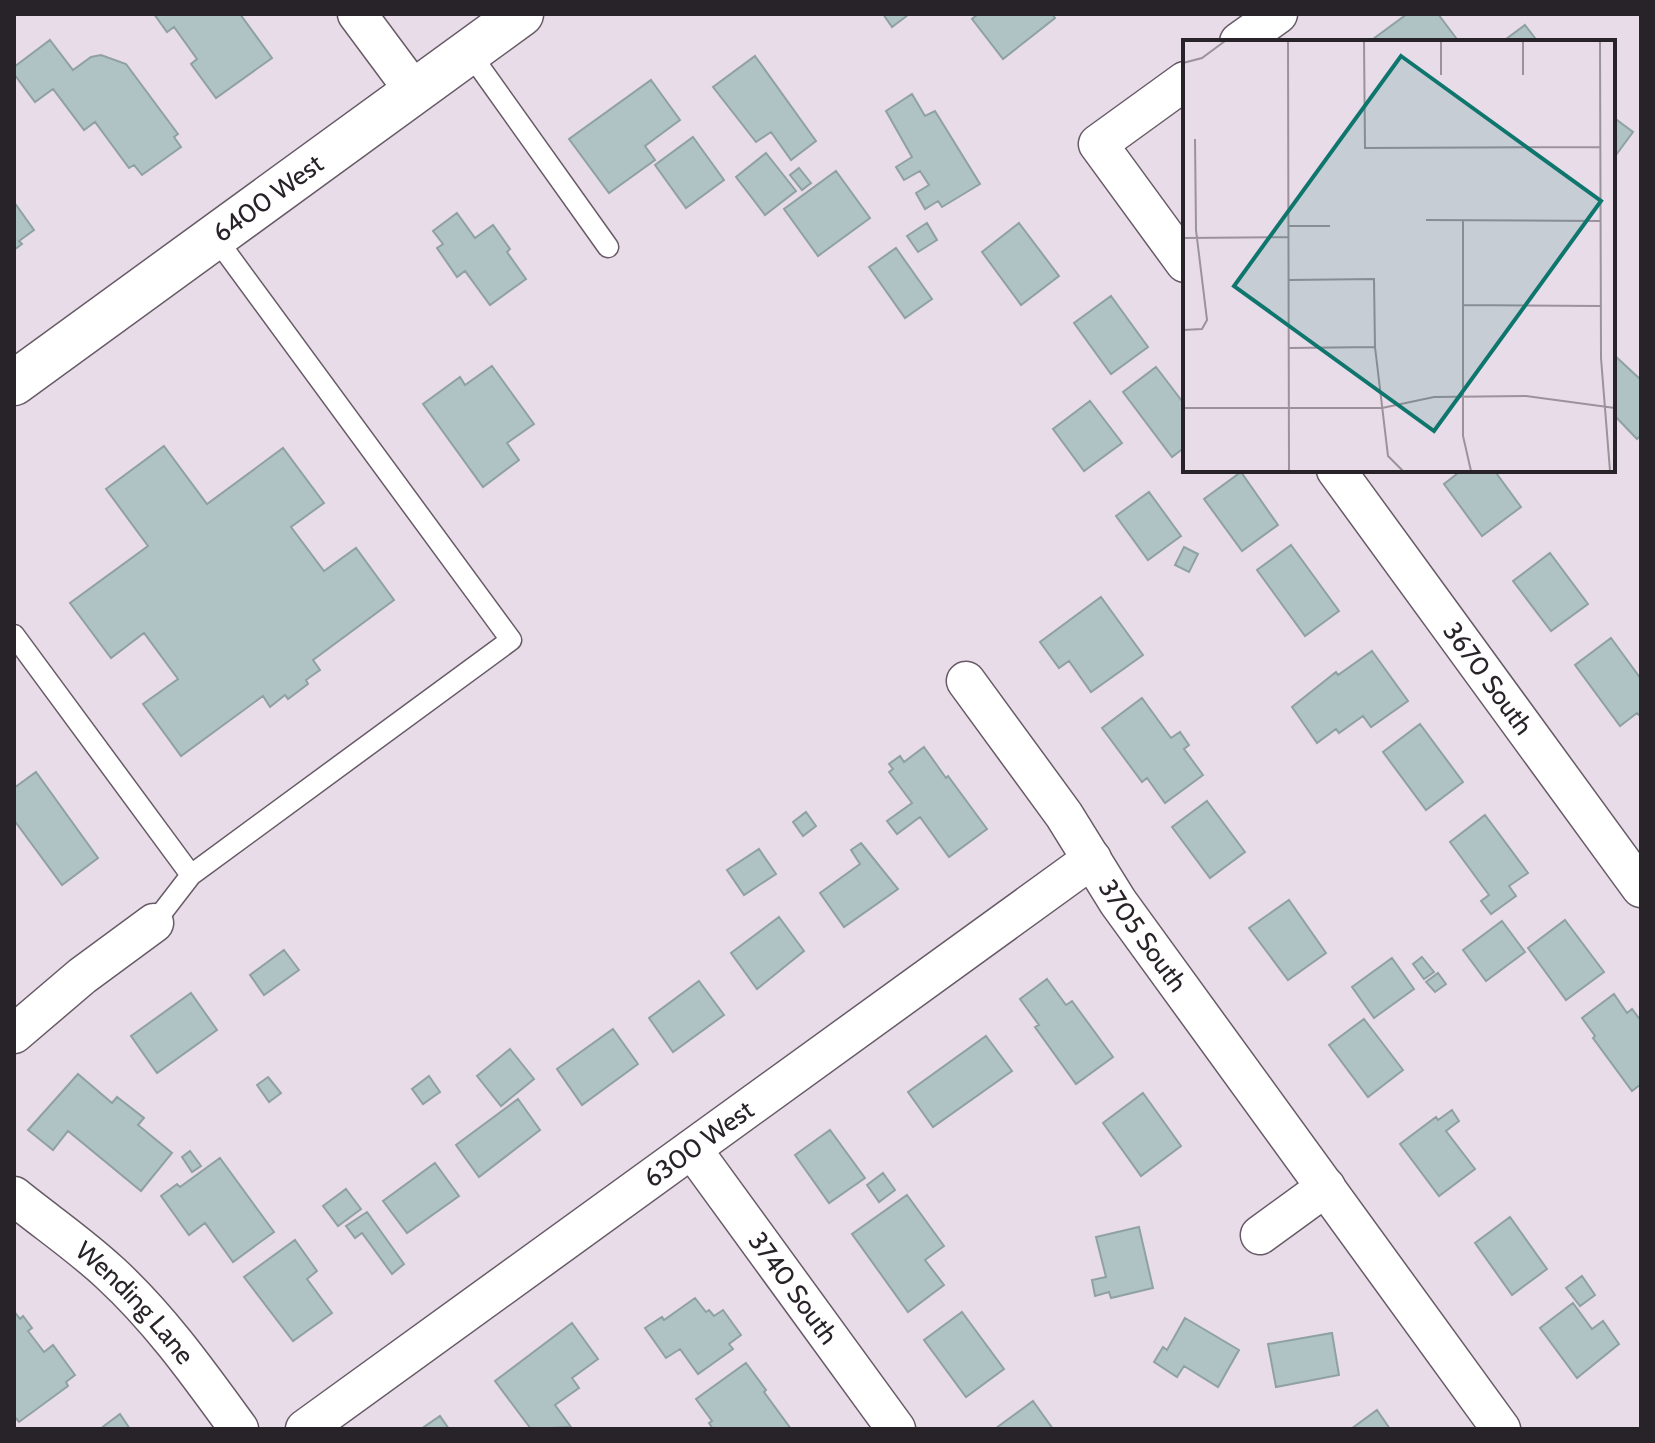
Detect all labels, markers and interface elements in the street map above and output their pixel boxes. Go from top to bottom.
inset map [1183,40,1615,472]
street label: 6400 West [207,147,329,249]
street label: 3670 South [1436,616,1540,741]
street label: 3705 South [1092,873,1194,998]
street label: 6300 West [638,1093,760,1194]
street label: 3740 South [742,1226,845,1350]
street label: Wending Lane [69,1234,201,1371]

